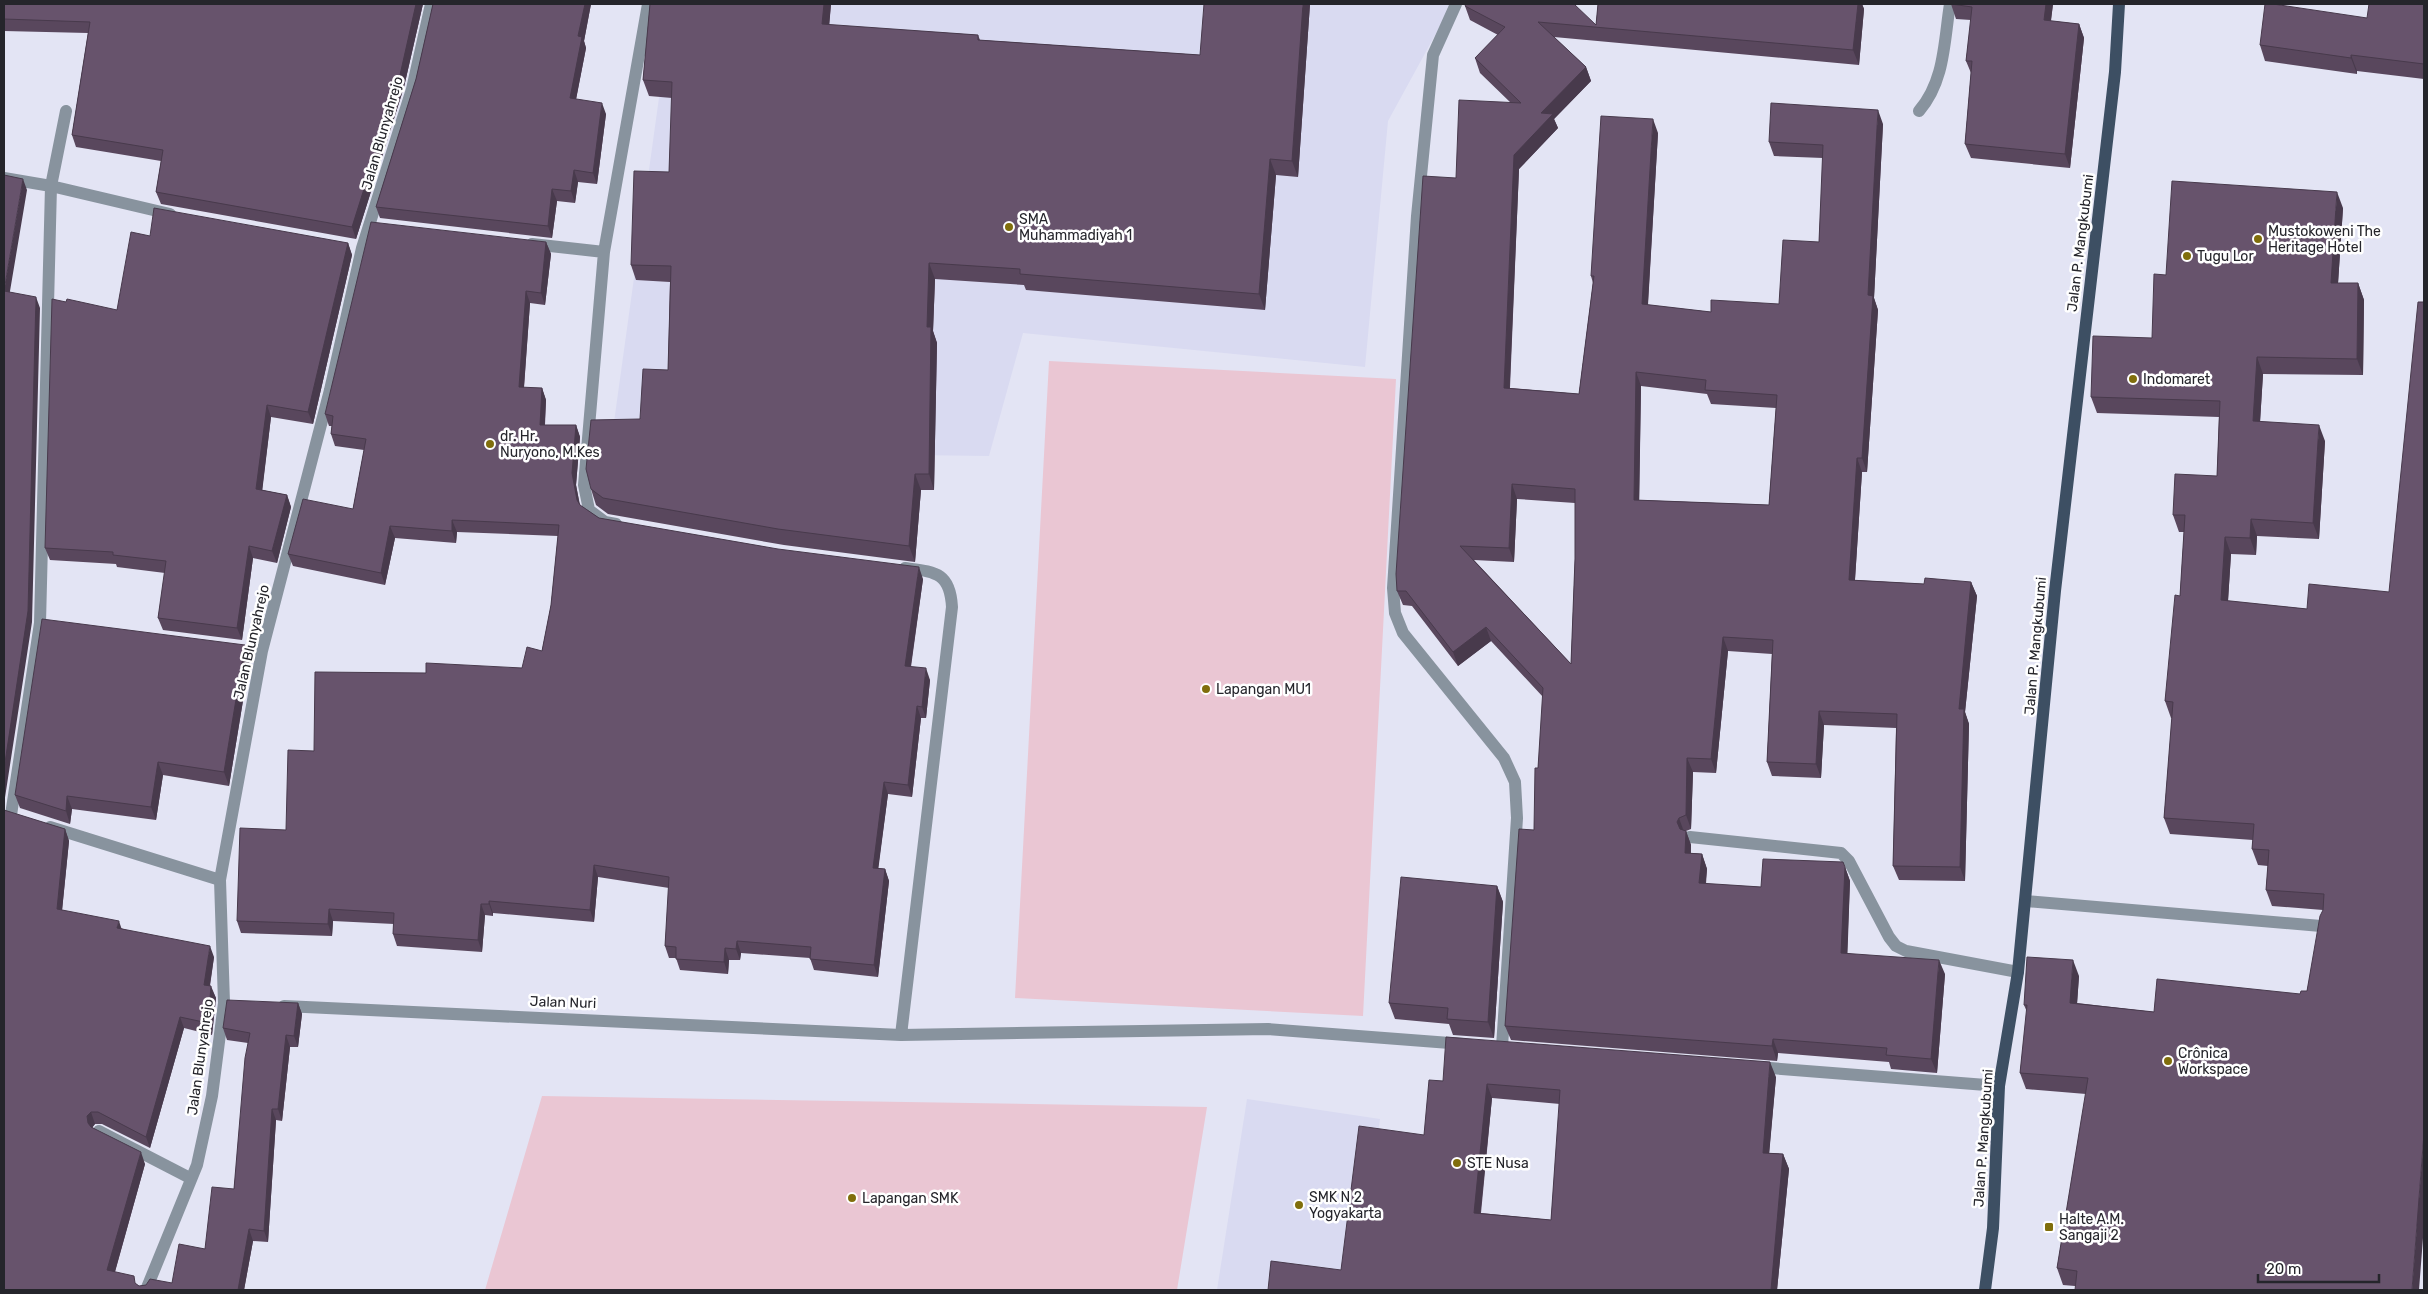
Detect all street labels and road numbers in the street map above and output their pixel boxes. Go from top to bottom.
street label: Jalan Blunyahrejo [358,74,407,192]
street label: Jalan P. Mangkubumi [2064,173,2097,313]
street label: Jalan P. Mangkubumi [2021,576,2050,716]
street label: Jalan Blunyahrejo [230,583,273,701]
street label: Jalan Nuri [529,993,596,1012]
street label: Jalan Blunyahrejo [184,998,217,1116]
street label: Jalan P. Mangkubumi [1970,1068,1997,1208]

